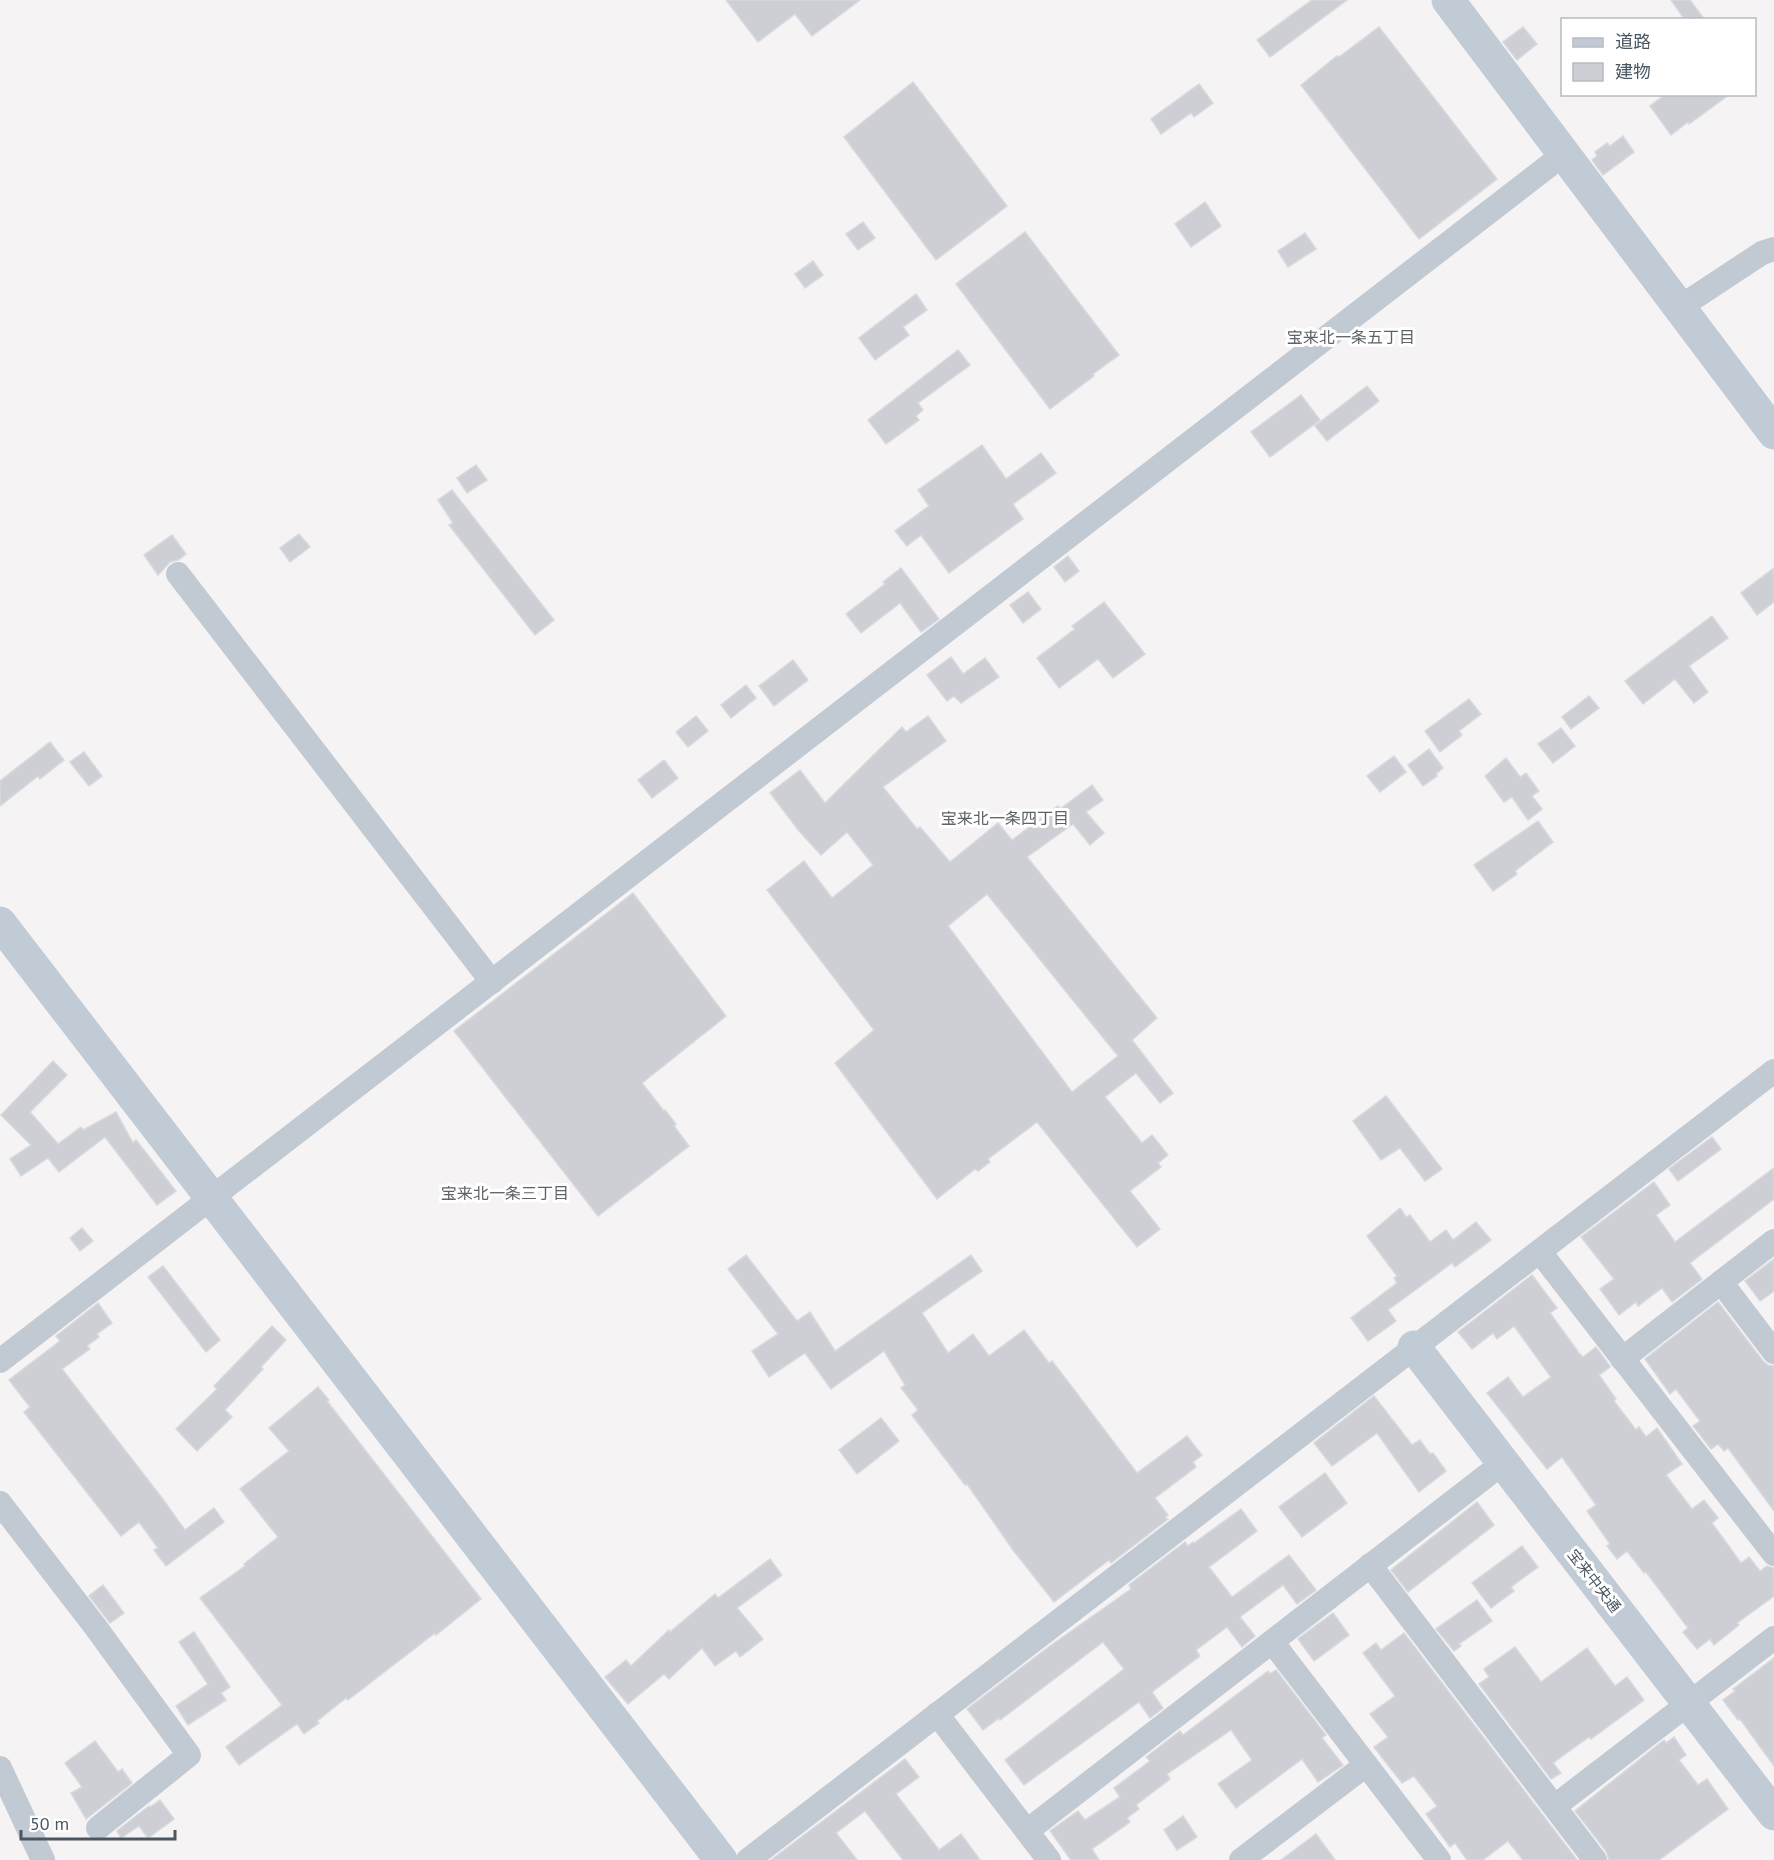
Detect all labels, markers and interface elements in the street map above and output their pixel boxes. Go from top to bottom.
legend [1561,18,1756,96]
text: 道路 [1615,30,1651,53]
text: 建物 [1615,60,1651,83]
district label: 宝来北一条五丁目 [1287,327,1415,347]
district label: 宝来北一条四丁目 [941,808,1069,828]
district label: 宝来北一条三丁目 [441,1183,569,1203]
street label: 宝来中央通 [1564,1545,1625,1616]
scale bar [21,1803,176,1841]
text: 50 m [30,1812,69,1835]

